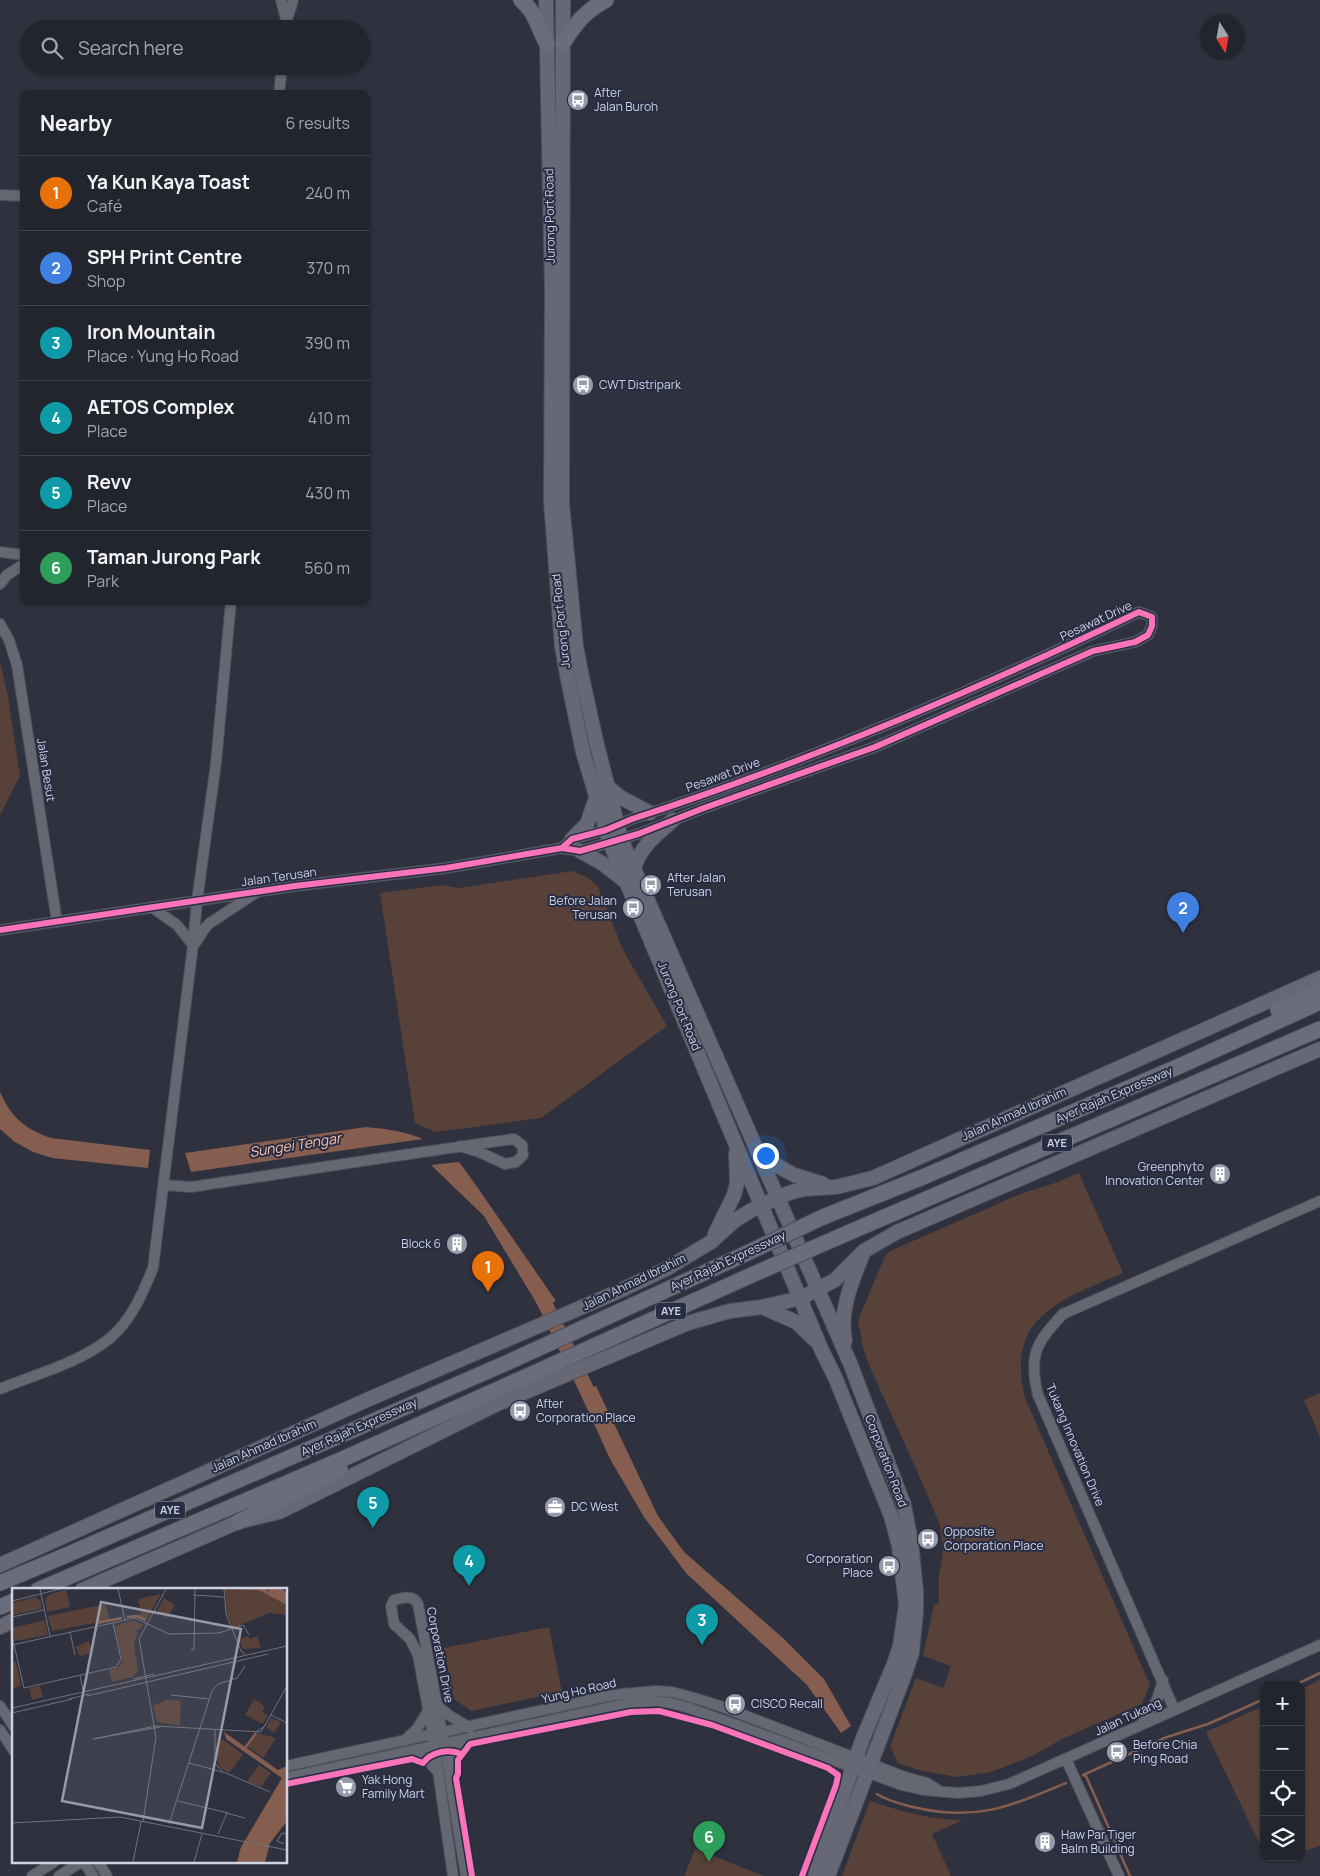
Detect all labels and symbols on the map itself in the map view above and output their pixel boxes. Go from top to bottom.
north arrow [1200,15,1245,60]
place label: After Jalan Buroh [594,84,658,115]
bus stop icon: After Jalan Buroh [566,88,590,112]
street label: Jurong Port Road [540,168,559,264]
bus stop icon: CWT Distripark [571,373,595,397]
place label: CWT Distripark [599,376,682,393]
street label: Jurong Port Road [547,573,574,669]
street label: Pesawat Drive [1057,596,1135,645]
street label: Jalan Besut [33,737,60,803]
street label: Pesawat Drive [683,753,762,796]
street label: Jalan Terusan [240,863,318,890]
place label: After Jalan Terusan [667,869,726,900]
bus stop icon: After Jalan Terusan [639,873,663,897]
place label: Before Jalan Terusan [549,892,617,923]
pin: 2 [1167,892,1199,933]
bus stop icon: Before Jalan Terusan [621,896,645,920]
street label: Jurong Port Road [654,959,705,1053]
street label: Ayer Rajah Expressway [1053,1062,1176,1127]
street label: Jalan Ahmad Ibrahim [959,1083,1069,1144]
water label: Sungei Tengar [248,1128,344,1161]
road number: AYE [1042,1134,1072,1152]
your location [753,1143,779,1169]
place label: Greenphyto Innovation Center [1105,1158,1205,1189]
building icon: Greenphyto Innovation Center [1208,1162,1232,1186]
street label: Ayer Rajah Expressway [667,1226,789,1295]
building icon: Block 6 [445,1232,469,1256]
place label: Block 6 [401,1235,441,1252]
street label: Jalan Ahmad Ibrahim [579,1249,688,1314]
pin: 1 [472,1251,504,1292]
road number: AYE [656,1302,686,1320]
street label: Tukang Innovation Drive [1042,1381,1109,1509]
street label: Ayer Rajah Expressway [298,1393,420,1460]
place label: After Corporation Place [536,1395,635,1426]
bus stop icon: After Corporation Place [508,1399,532,1423]
street label: Corporation Road [861,1412,912,1509]
street label: Jalan Ahmad Ibrahim [209,1415,319,1476]
pin: 5 [357,1487,389,1528]
office icon: DC West [543,1495,567,1519]
place label: DC West [571,1498,619,1515]
road number: AYE [155,1502,185,1518]
place label: Opposite Corporation Place [944,1523,1043,1554]
bus stop icon: Opposite Corporation Place [916,1527,940,1551]
pin: 4 [453,1545,485,1586]
place label: Corporation Place [806,1550,873,1581]
bus stop icon: Corporation Place [877,1554,901,1578]
inset map [12,1588,288,1864]
pin: 3 [686,1604,718,1645]
street label: Corporation Drive [423,1606,458,1704]
street label: Yung Ho Road [540,1674,618,1707]
bus stop icon: CISCO Recall [723,1692,747,1716]
street label: Jalan Tukang [1092,1694,1164,1739]
place label: CISCO Recall [751,1695,823,1712]
place label: Before Chia Ping Road [1133,1736,1197,1767]
bus stop icon: Before Chia Ping Road [1105,1740,1129,1764]
place label: Yak Hong Family Mart [362,1771,425,1802]
supermarket icon: Yak Hong Family Mart [334,1775,358,1799]
pin: 6 [693,1821,725,1862]
place label: Haw Par Tiger Balm Building [1061,1826,1137,1857]
building icon: Haw Par Tiger Balm Building [1033,1830,1057,1854]

